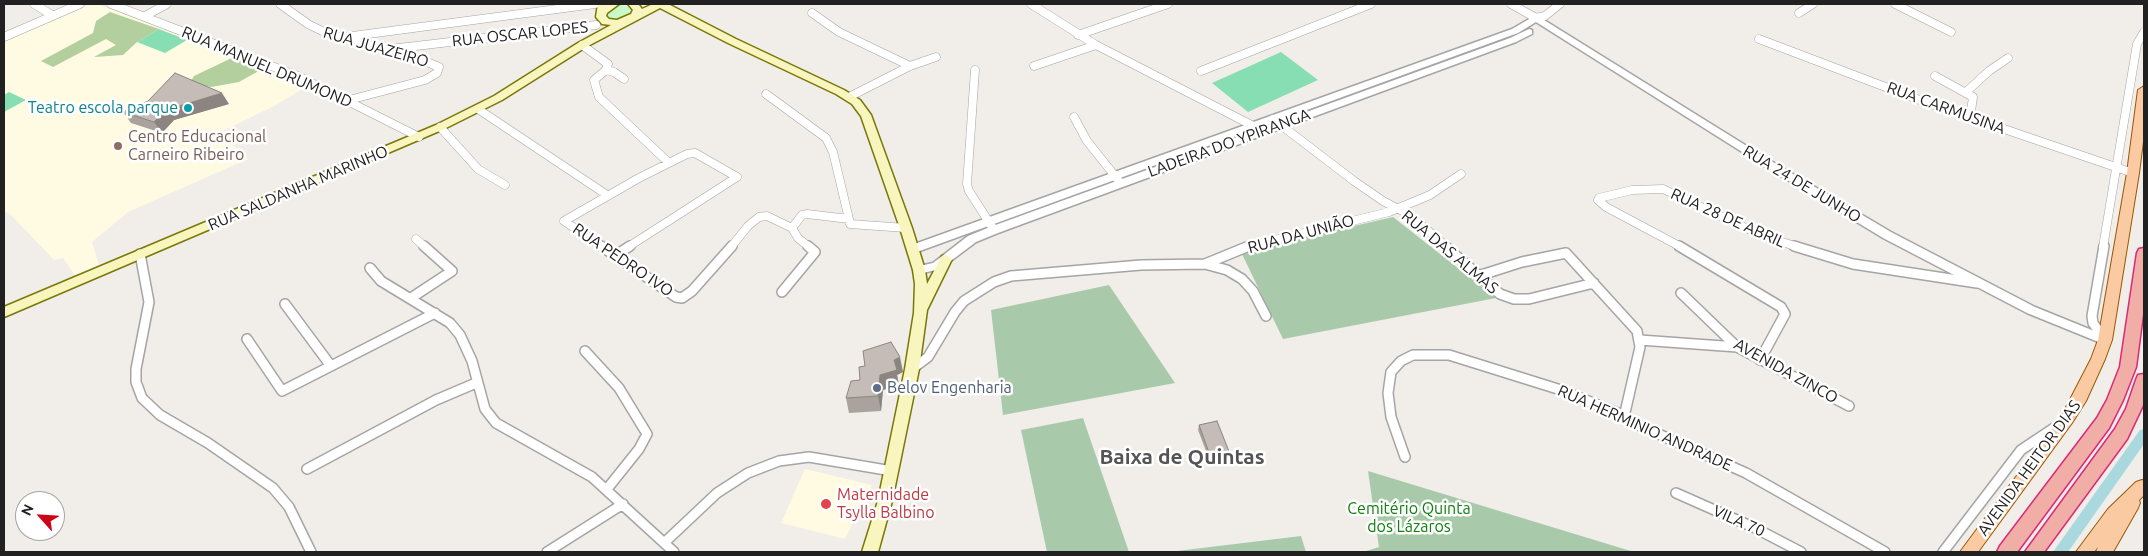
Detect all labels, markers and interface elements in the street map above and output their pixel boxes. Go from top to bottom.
street label: RUA OSCAR LOPES [451,17,589,51]
street label: RUA MANUEL DRUMOND [179,22,355,112]
street label: RUA JUAZEIRO [321,23,431,71]
street label: RUA CARMUSINA [1884,78,2008,138]
place label: Teatro escola parque [28,98,178,118]
marker: Teatro escola parque [182,102,194,114]
street label: LADEIRA DO YPIRANGA [1145,105,1313,181]
place label: Centro Educacional Carneiro Ribeiro [128,127,266,165]
marker: Centro Educacional Carneiro Ribeiro [112,140,124,152]
street label: RUA SALDANHA MARINHO [205,141,391,235]
street label: RUA 24 DE JUNHO [1739,141,1865,227]
street label: RUA 28 DE ABRIL [1668,184,1788,252]
street label: RUA DAS ALMAS [1398,206,1502,298]
street label: RUA DA UNIÃO [1246,211,1356,257]
street label: RUA PEDRO IVO [569,219,677,301]
street label: AVENIDA ZINCO [1731,334,1841,408]
place label: Belov Engenharia [887,378,1012,398]
street label: RUA HERMINIO ANDRADE [1555,381,1735,475]
marker: Belov Engenharia [871,382,883,394]
street label: AVENIDA HEITOR DIAS [1973,397,2085,539]
district label: Baixa de Quintas [1099,444,1265,470]
place label: Maternidade Tsylla Balbino [837,485,935,523]
north arrow [15,491,65,541]
marker: Maternidade Tsylla Balbino [819,497,833,511]
park label: Cemitério Quinta dos Lázaros [1347,499,1471,537]
street label: VILA 70 [1710,501,1768,541]
text: N [18,502,37,518]

